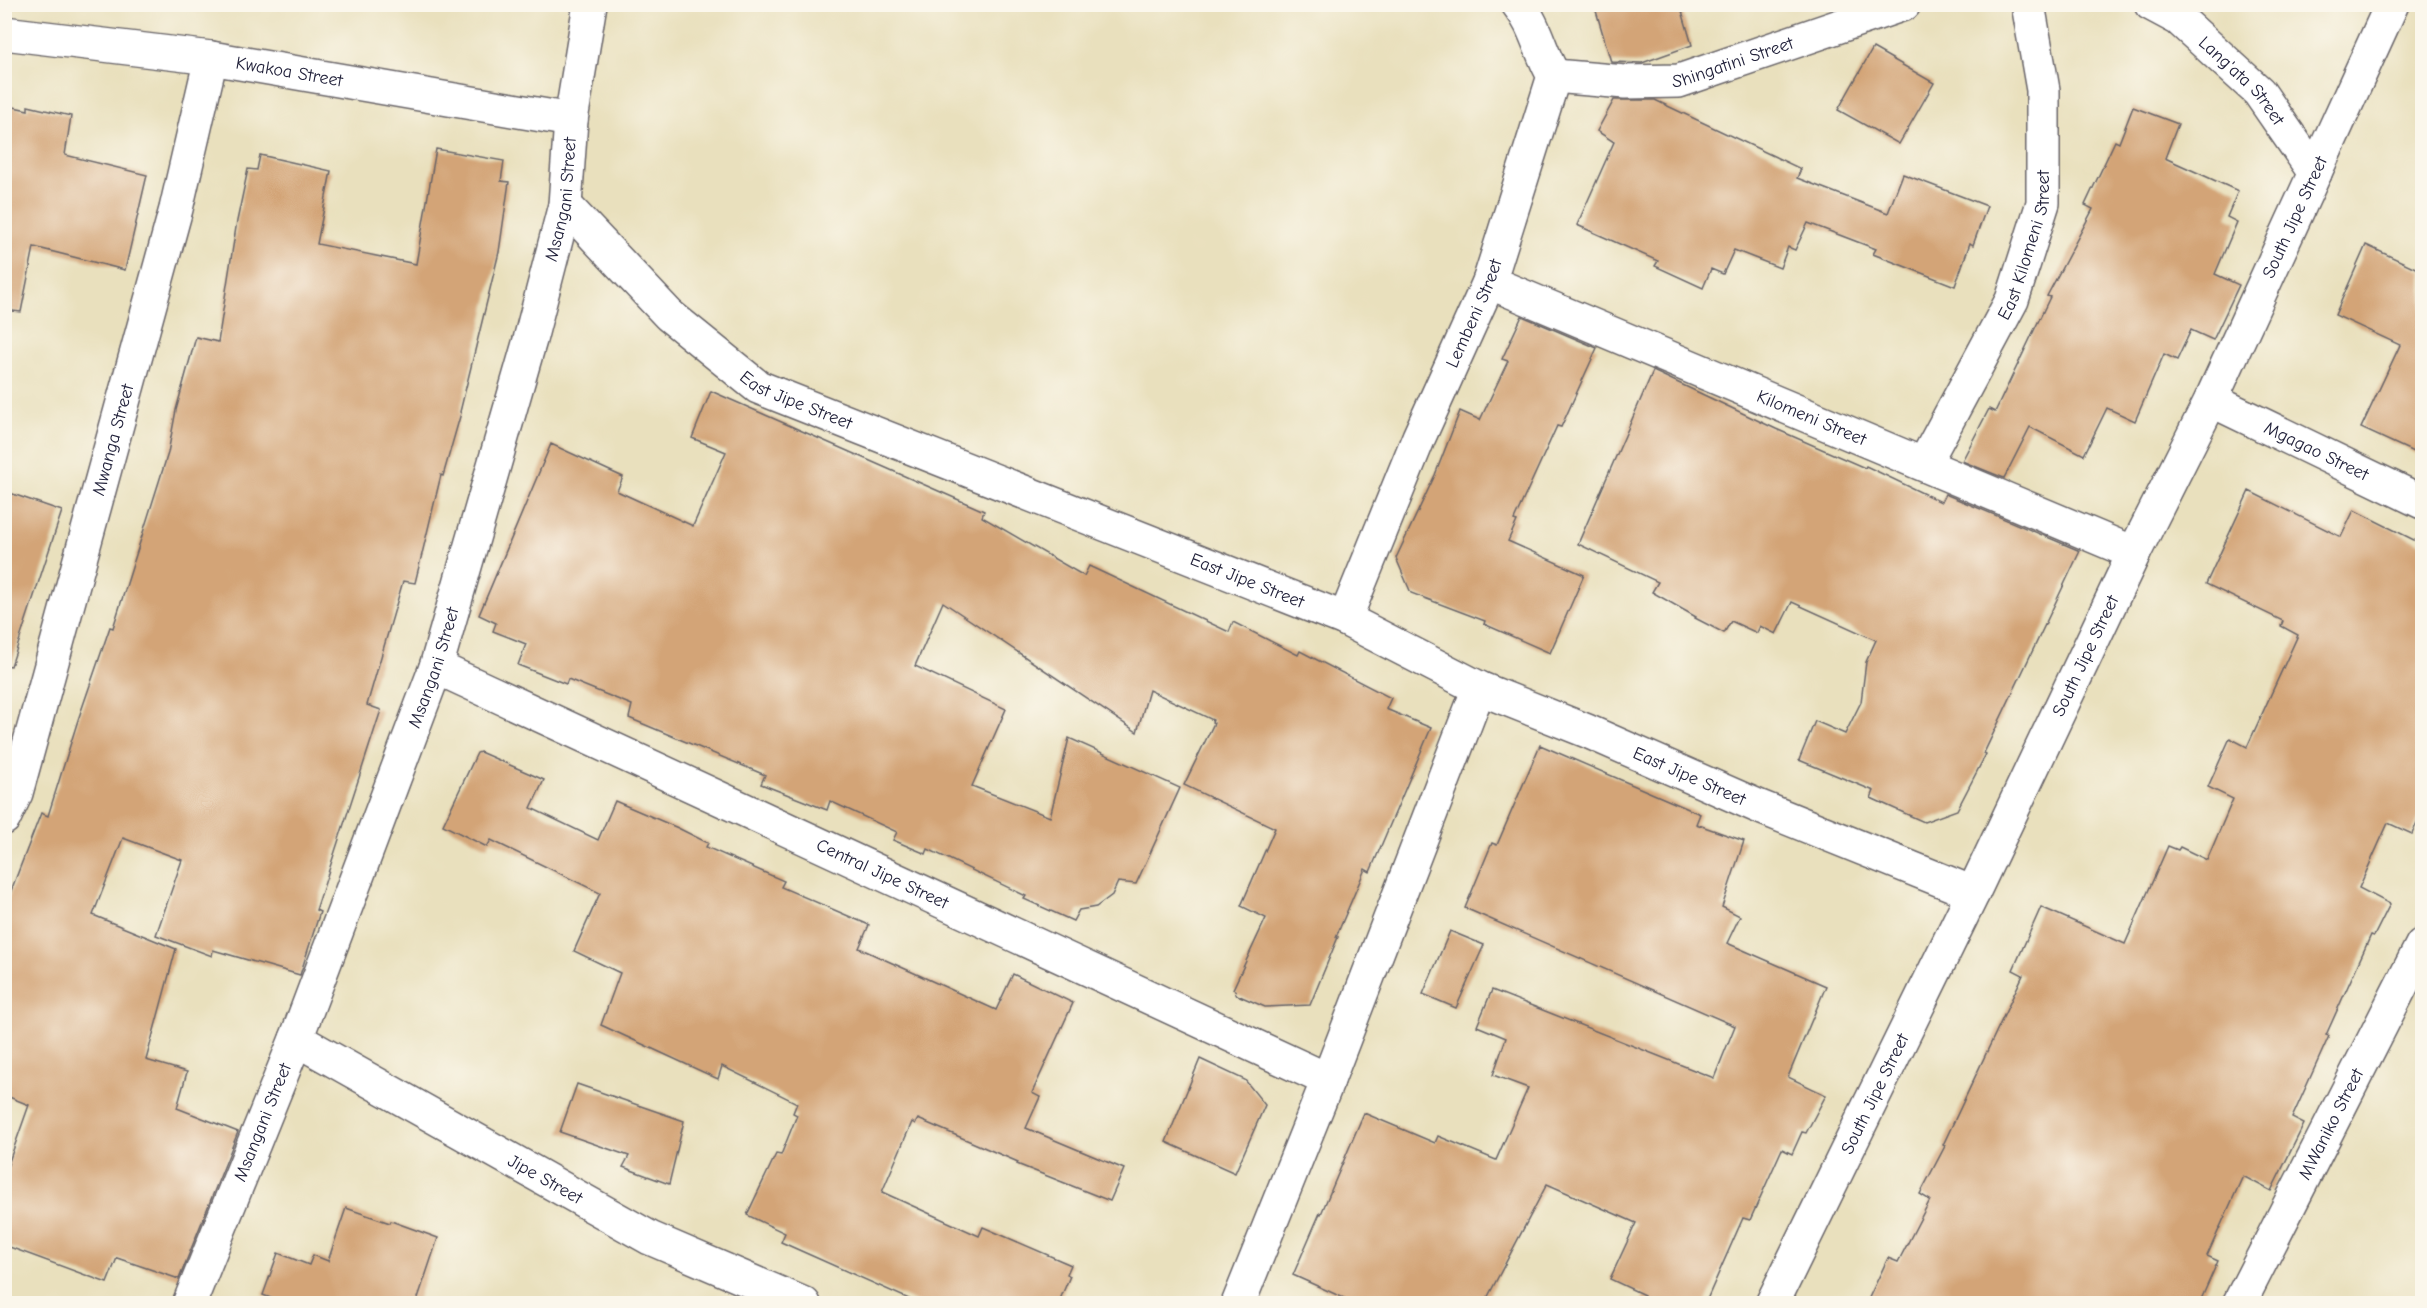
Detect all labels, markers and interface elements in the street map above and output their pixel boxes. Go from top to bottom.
street label: Shingatini Street [1672,32,1797,92]
street label: Lang'ata Street [2194,32,2290,130]
street label: Kwakoa Street [234,52,345,91]
street label: Msangani Street [540,136,580,264]
street label: South Jipe Street [2258,152,2332,281]
street label: East Kilomeni Street [1993,169,2054,323]
street label: Lembeni Street [1441,255,1506,371]
street label: East Jipe Street [736,366,856,434]
street label: Mwanga Street [87,381,138,498]
street label: Kilomeni Street [1754,385,1870,450]
street label: Mgagao Street [2261,417,2373,485]
street label: East Jipe Street [1187,548,1308,613]
street label: South Jipe Street [2048,591,2123,720]
street label: Msangani Street [404,604,463,731]
street label: East Jipe Street [1630,742,1750,810]
street label: Central Jipe Street [813,834,953,914]
street label: South Jipe Street [1836,1029,1914,1157]
street label: Msangani Street [229,1059,296,1185]
street label: MWaniko Street [2294,1064,2368,1183]
street label: Jipe Street [504,1150,587,1209]

